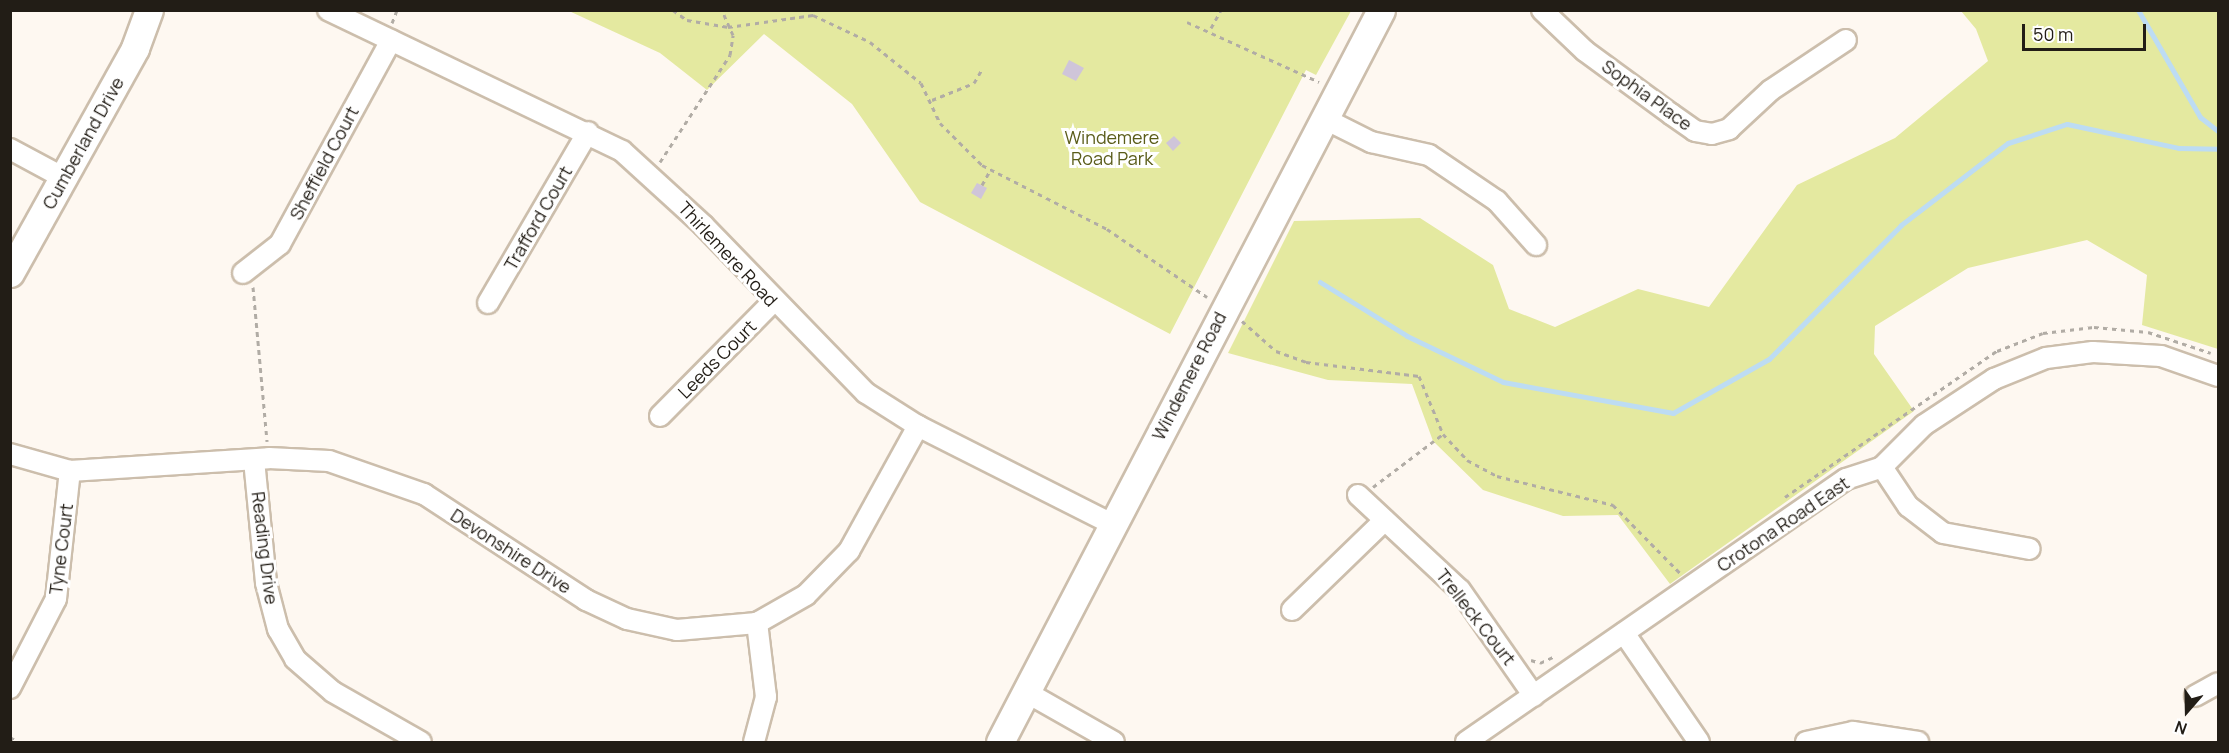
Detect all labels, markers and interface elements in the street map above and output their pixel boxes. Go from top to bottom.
scale bar [2025,12,2150,50]
text: 50 m [2033,22,2073,46]
street label: Sophia Place [1598,55,1696,135]
street label: Cumberland Drive [38,73,128,213]
street label: Sheffield Court [285,102,363,224]
park label: Windemere Road Park [1065,127,1159,170]
street label: Trafford Court [499,162,577,274]
street label: Thirlemere Road [674,197,782,311]
street label: Windemere Road [1147,308,1231,444]
street label: Leeds Court [673,315,761,403]
street label: Crotona Road East [1713,472,1853,576]
street label: Reading Drive [247,490,283,606]
street label: Tyne Court [45,502,77,596]
street label: Devonshire Drive [447,504,575,598]
street label: Trelleck Court [1432,565,1520,669]
north arrow [2157,681,2217,741]
text: N [2172,716,2190,740]

